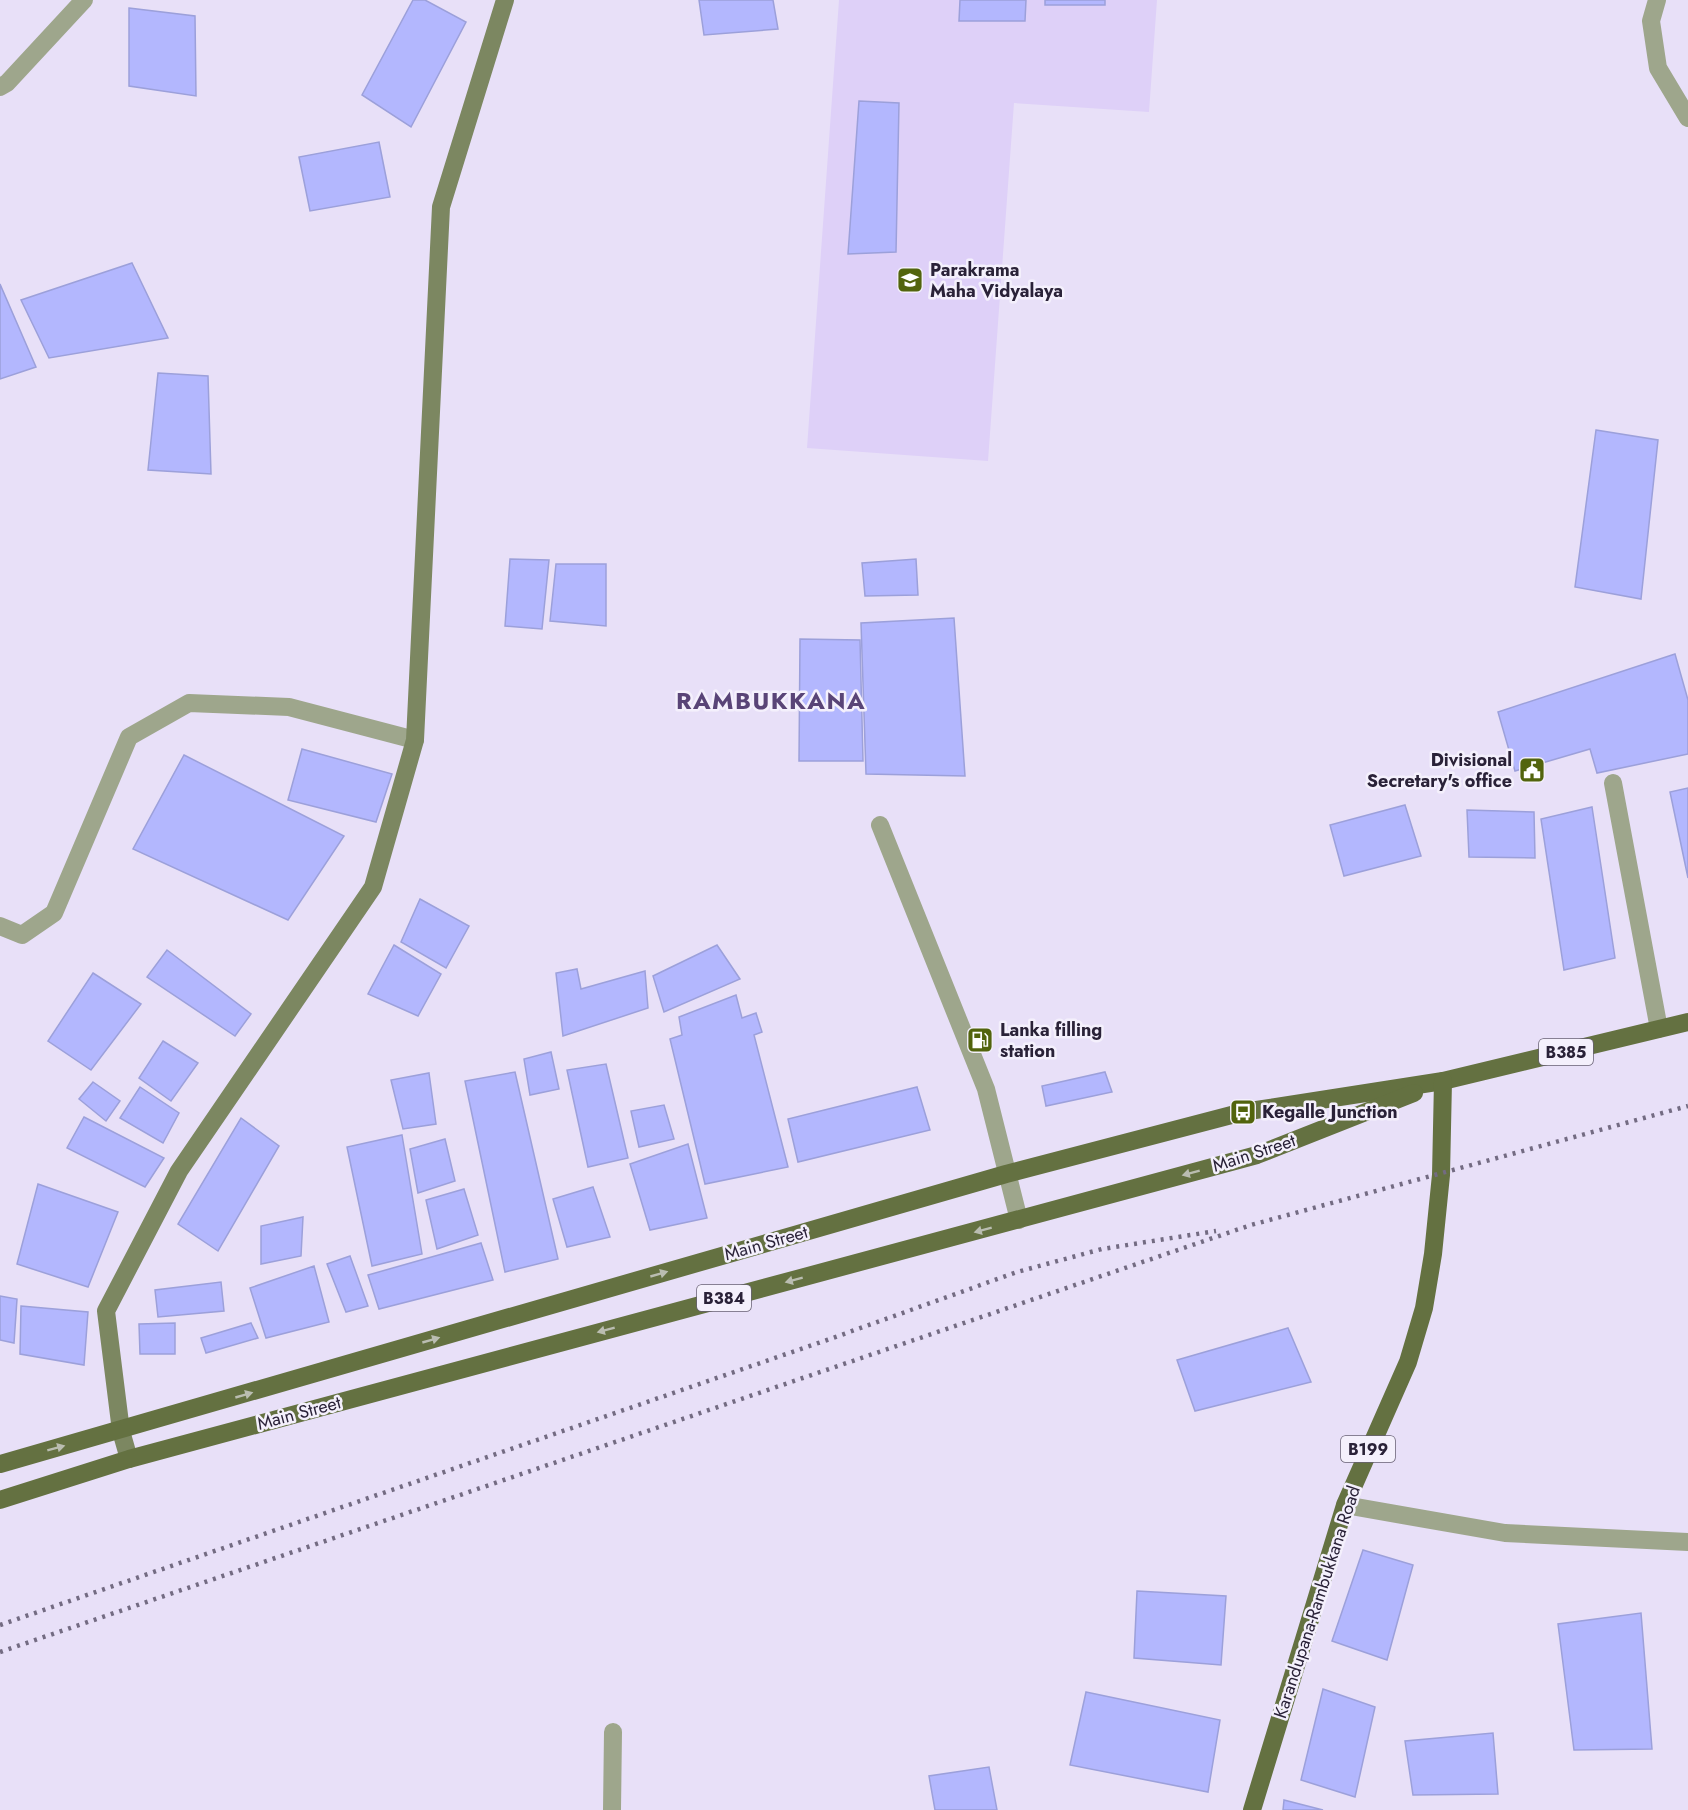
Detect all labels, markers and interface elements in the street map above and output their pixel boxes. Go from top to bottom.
place label: Parakrama Maha Vidyalaya [930,257,1063,304]
school or university icon: Parakrama Maha Vidyalaya [895,265,925,295]
district label: RAMBUKKANA [676,683,866,718]
place label: Divisional Secretary's office [1367,747,1512,794]
public building icon: Divisional Secretary's office [1517,755,1547,785]
place label: Lanka filling station [1000,1017,1102,1064]
fuel station icon: Lanka filling station [965,1025,995,1055]
road number: B385 [1539,1039,1593,1065]
bus stop icon: Kegalle Junction [1228,1097,1258,1127]
place label: Kegalle Junction [1262,1099,1398,1125]
street label: Main Street [1209,1127,1299,1179]
one-way arrow [1182,1168,1200,1178]
street label: Main Street [721,1219,811,1267]
one-way arrow [974,1225,992,1235]
one-way arrow [650,1269,668,1278]
one-way arrow [785,1276,803,1285]
road number: B384 [697,1285,751,1311]
one-way arrow [597,1326,615,1335]
one-way arrow [422,1335,440,1344]
street label: Main Street [254,1389,344,1437]
one-way arrow [235,1390,253,1399]
road number: B199 [1341,1436,1395,1462]
one-way arrow [47,1443,65,1452]
street label: Karandupana-Rambukkana Road [1267,1482,1367,1722]

